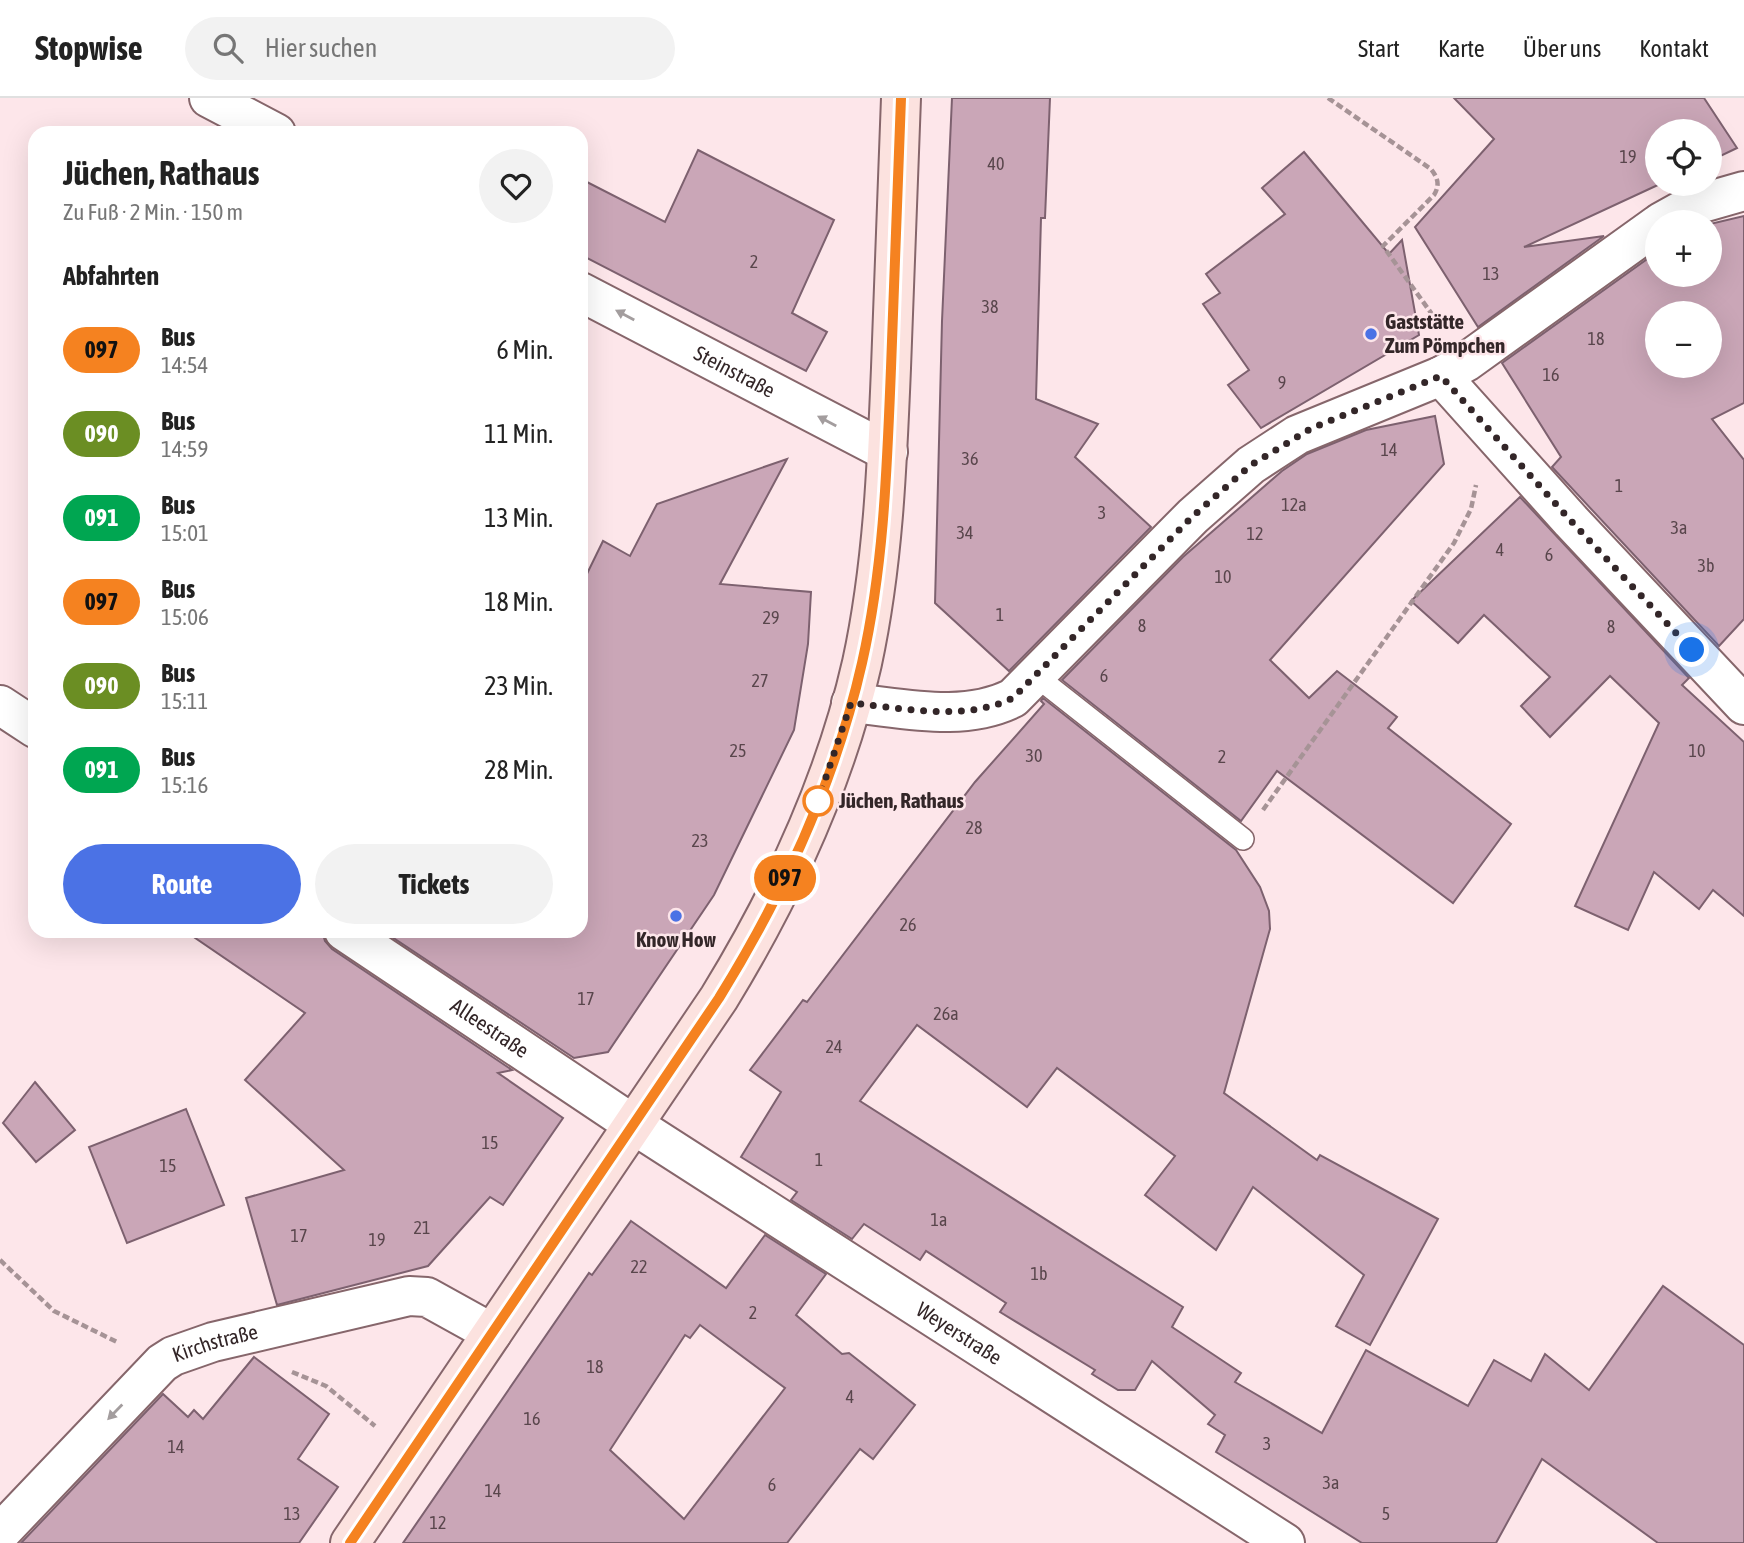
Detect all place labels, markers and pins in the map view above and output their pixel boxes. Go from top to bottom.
place label: Gaststätte Zum Pömpchen [1385,309,1505,357]
marker: Gaststätte Zum Pömpchen [1363,326,1379,342]
marker: Jüchen, Rathaus [803,786,833,816]
place label: Jüchen, Rathaus [838,788,965,812]
marker: Know How [668,908,684,924]
place label: Know How [636,927,716,951]

